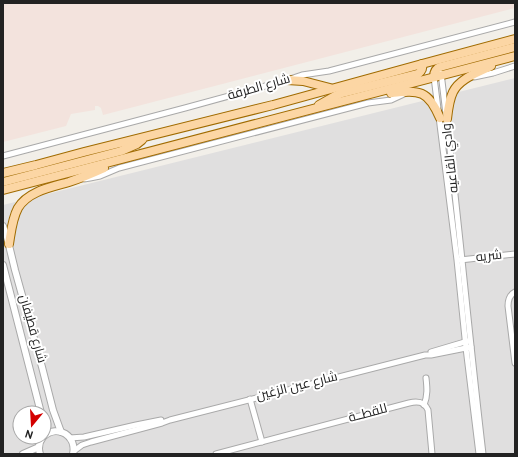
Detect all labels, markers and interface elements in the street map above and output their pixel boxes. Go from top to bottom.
street label: شارع الطرفة [226,71,292,105]
street label: وادي القاعيه [439,122,464,194]
street label: شريه [475,248,503,266]
street label: شارع قطيفان [15,293,49,365]
street label: شارع عين الزغين [255,369,339,405]
street label: للقطــة [347,401,389,427]
north arrow [12,405,52,445]
text: N [23,426,35,441]

